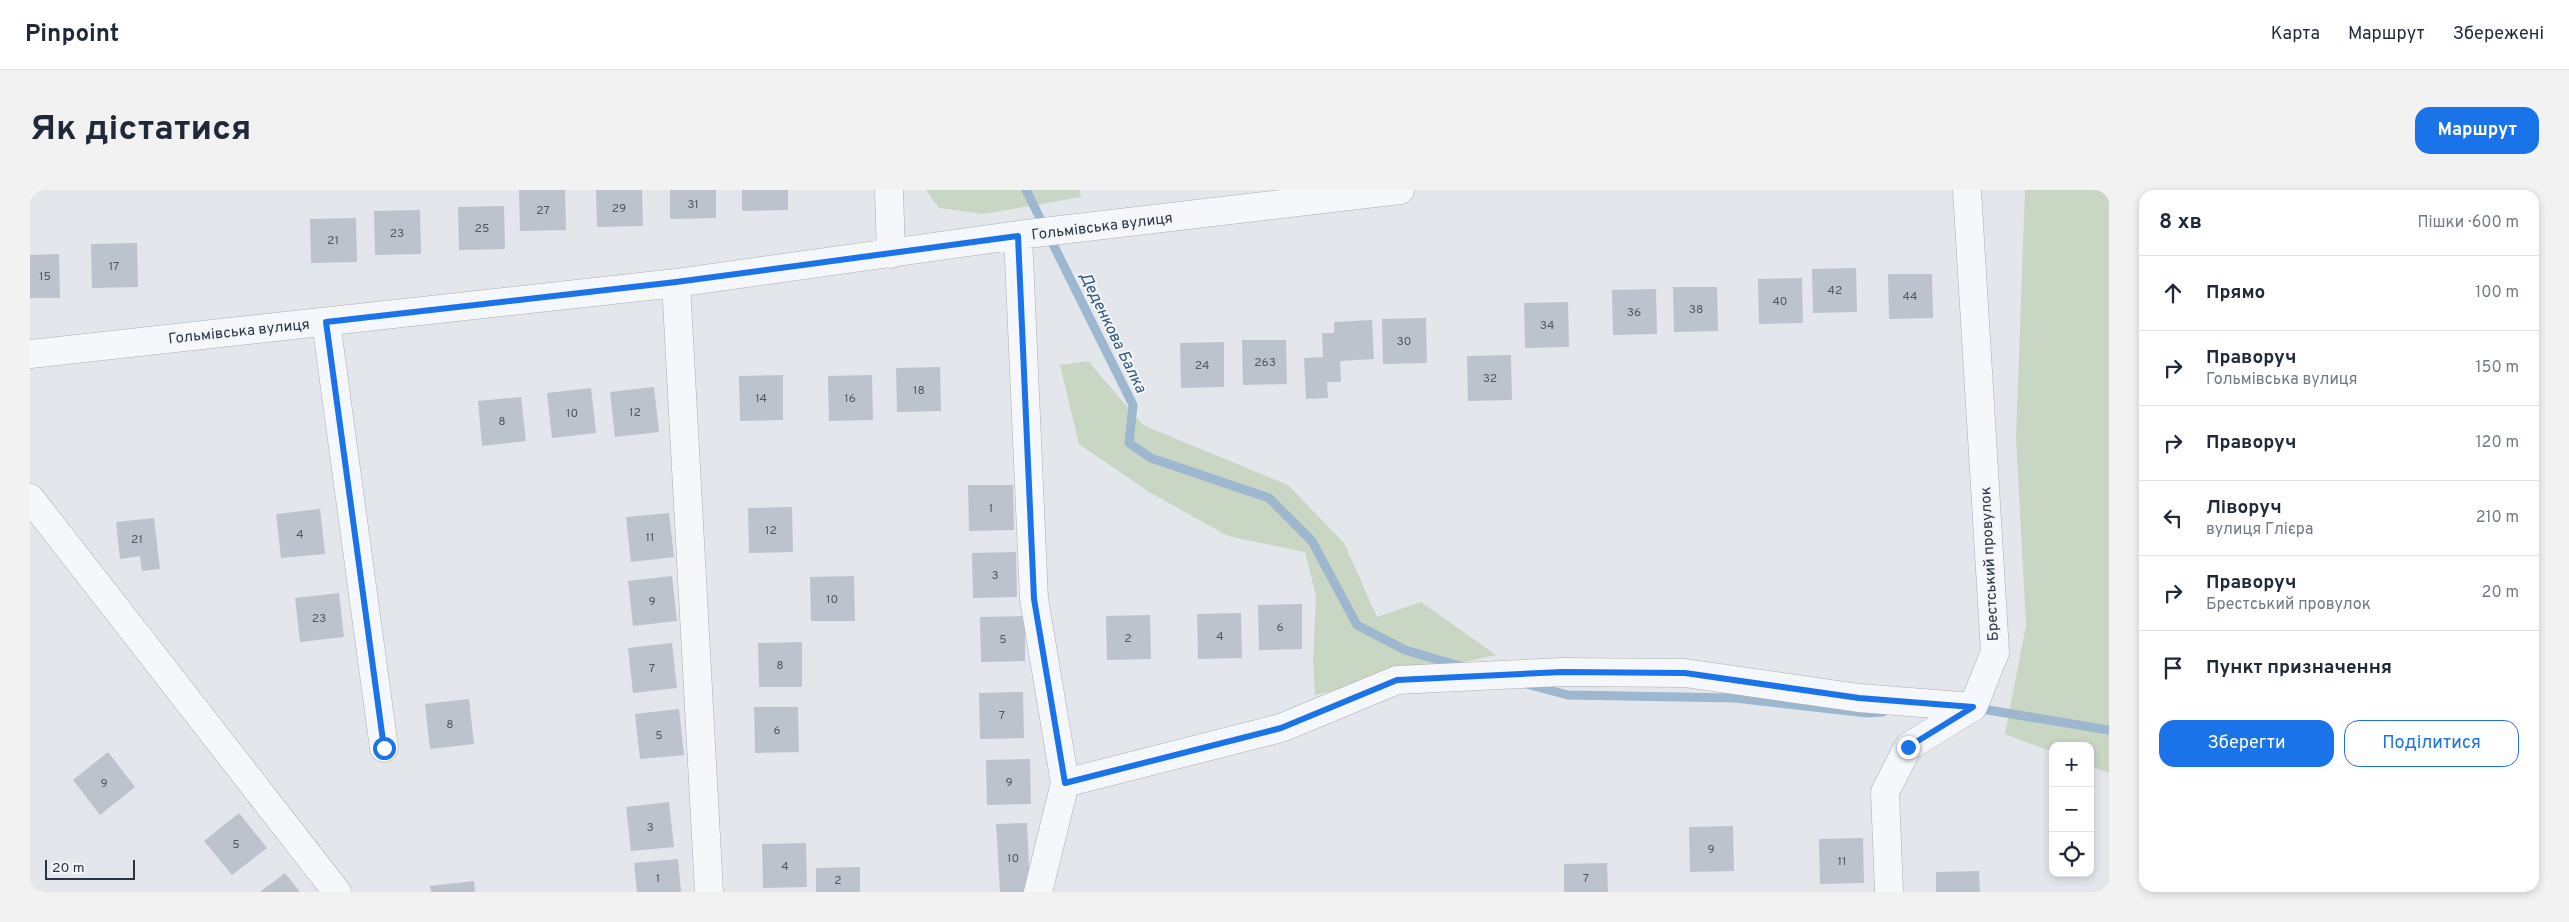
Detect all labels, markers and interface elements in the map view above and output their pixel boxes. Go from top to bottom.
text: Pinpoint [25,20,119,50]
text: Карта [2271,23,2320,46]
text: Маршрут [2348,23,2425,46]
text: Збережені [2453,23,2544,46]
button: Маршрут [2415,107,2539,154]
text: Як дістатися [30,108,251,152]
house number: 31 [687,197,699,213]
house number: 29 [612,201,626,217]
house number: 27 [536,203,550,219]
street label: Гольмівська вулиця [1031,209,1174,246]
text: 8 хв [2159,209,2202,236]
text: Пішки · 600 m [2417,213,2519,233]
house number: 25 [475,221,489,237]
house number: 23 [390,226,404,242]
house number: 21 [327,233,339,249]
house number: 17 [109,259,119,275]
house number: 15 [39,269,51,285]
water label: Деденкова Балка [1074,269,1150,397]
icon: ahead [2159,279,2187,307]
text: Прямо [2206,281,2265,305]
house number: 42 [1828,283,1842,299]
text: 100 m [2475,283,2519,303]
house number: 44 [1903,289,1917,305]
house number: 40 [1772,294,1788,310]
house number: 38 [1689,302,1703,318]
house number: 36 [1627,305,1641,321]
street label: Гольмівська вулиця [168,316,311,349]
house number: 34 [1540,318,1554,334]
house number: 30 [1397,334,1411,350]
text: Праворуч [2206,346,2297,370]
icon: right [2159,354,2187,382]
house number: 263 [1254,355,1276,371]
house number: 24 [1195,358,1209,374]
text: 150 m [2476,358,2519,378]
text: Гольмівська вулиця [2206,370,2358,390]
house number: 32 [1483,371,1497,387]
house number: 18 [913,383,925,399]
house number: 14 [755,391,767,407]
house number: 16 [844,391,856,407]
house number: 12 [629,405,641,421]
house number: 10 [566,406,578,422]
house number: 8 [498,414,506,430]
icon: right [2159,429,2187,457]
text: Праворуч [2206,431,2297,455]
text: 120 m [2476,433,2519,453]
street label: Брестський провулок [1977,486,2004,642]
text: Ліворуч [2206,496,2282,520]
house number: 1 [989,501,993,517]
icon: left [2159,504,2187,532]
text: 210 m [2476,508,2519,528]
text: вулиця Глієра [2206,520,2313,540]
house number: 12 [765,523,777,539]
house number: 4 [296,527,304,543]
house number: 11 [646,530,654,546]
house number: 21 [131,532,143,548]
house number: 3 [991,568,999,584]
text: Праворуч [2206,571,2297,595]
icon: right [2159,579,2187,607]
text: 20 m [2482,583,2519,603]
house number: 10 [826,592,838,608]
house number: 9 [648,594,656,610]
text: Брестський провулок [2206,595,2371,615]
house number: 23 [312,611,326,627]
house number: 6 [1276,620,1284,636]
house number: 4 [1216,629,1224,645]
house number: 2 [1124,631,1132,647]
house number: 5 [999,632,1007,648]
icon: arrive [2159,654,2187,682]
text: Пункт призначення [2206,656,2392,680]
house number: 8 [776,658,784,674]
house number: 7 [649,661,655,677]
house number: 7 [999,708,1005,724]
house number: 8 [446,717,454,733]
button: Зберегти [2159,720,2334,767]
button: Поділитися [2344,720,2519,767]
house number: 6 [773,723,781,739]
house number: 5 [655,728,663,744]
route end [1897,736,1920,759]
route start [373,737,396,760]
map controls [2049,742,2094,877]
button: + [2049,742,2094,787]
house number: 9 [1005,775,1013,791]
house number: 9 [100,776,108,792]
button: − [2049,787,2094,832]
house number: 3 [646,820,654,836]
button: locate [2049,832,2094,877]
house number: 5 [232,837,240,853]
house number: 9 [1707,842,1715,858]
house number: 10 [1007,851,1019,867]
house number: 11 [1838,854,1846,870]
scale bar [45,857,135,880]
house number: 4 [781,859,789,875]
text: 20 m [52,860,85,877]
house number: 1 [656,871,660,887]
house number: 7 [1583,871,1589,887]
house number: 2 [834,873,842,889]

